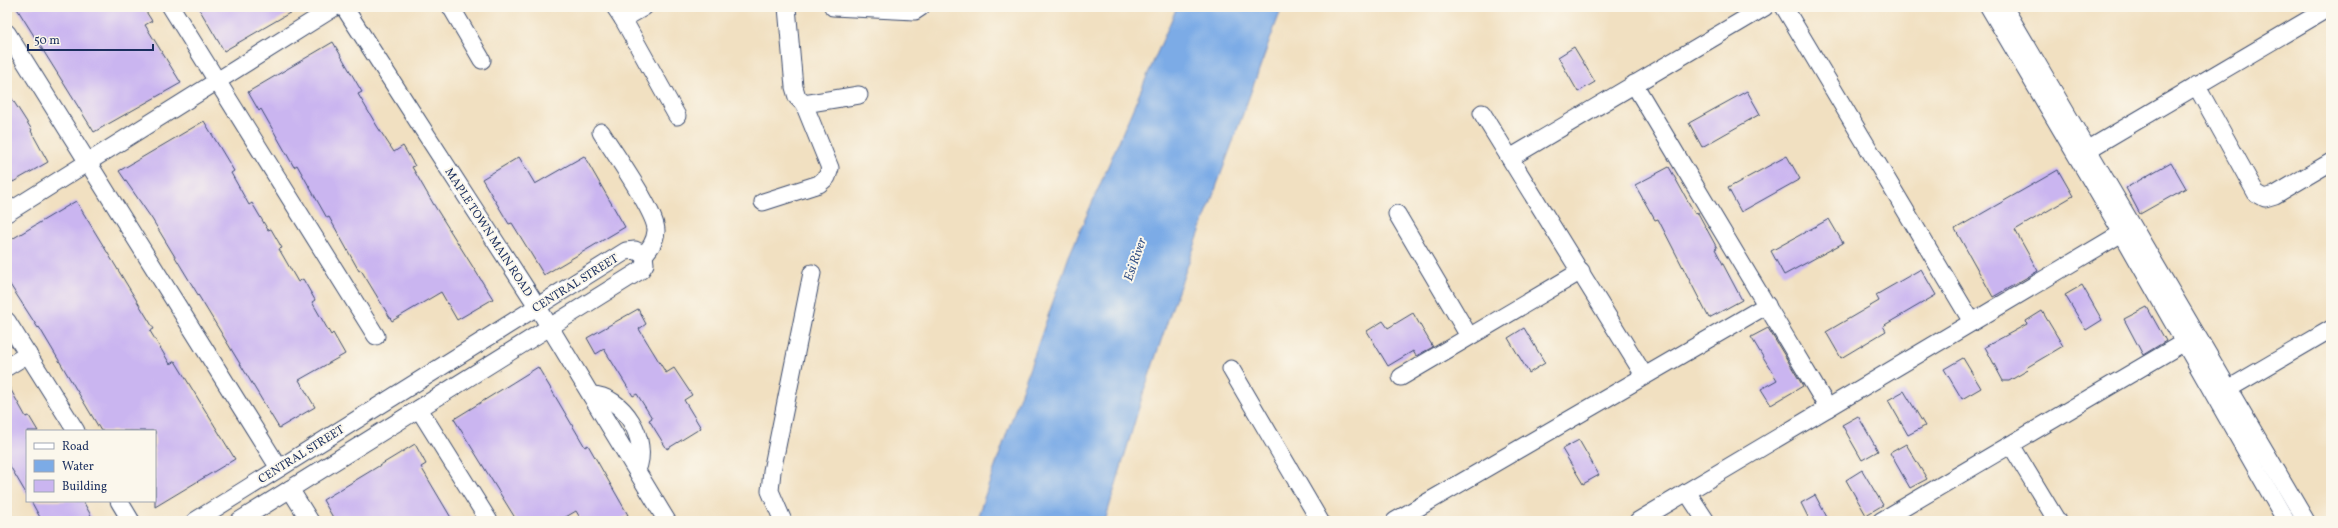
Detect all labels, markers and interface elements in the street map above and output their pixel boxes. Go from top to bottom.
scale bar [28,26,153,52]
text: 50 m [34,33,60,49]
street label: MAPLE TOWN MAIN ROAD [440,165,536,300]
water label: Esi River [1120,236,1152,284]
street label: CENTRAL STREET [529,251,622,317]
street label: CENTRAL STREET [255,422,348,488]
legend [26,430,156,502]
text: Road [62,439,89,455]
text: Water [62,459,94,475]
text: Building [62,479,107,495]

